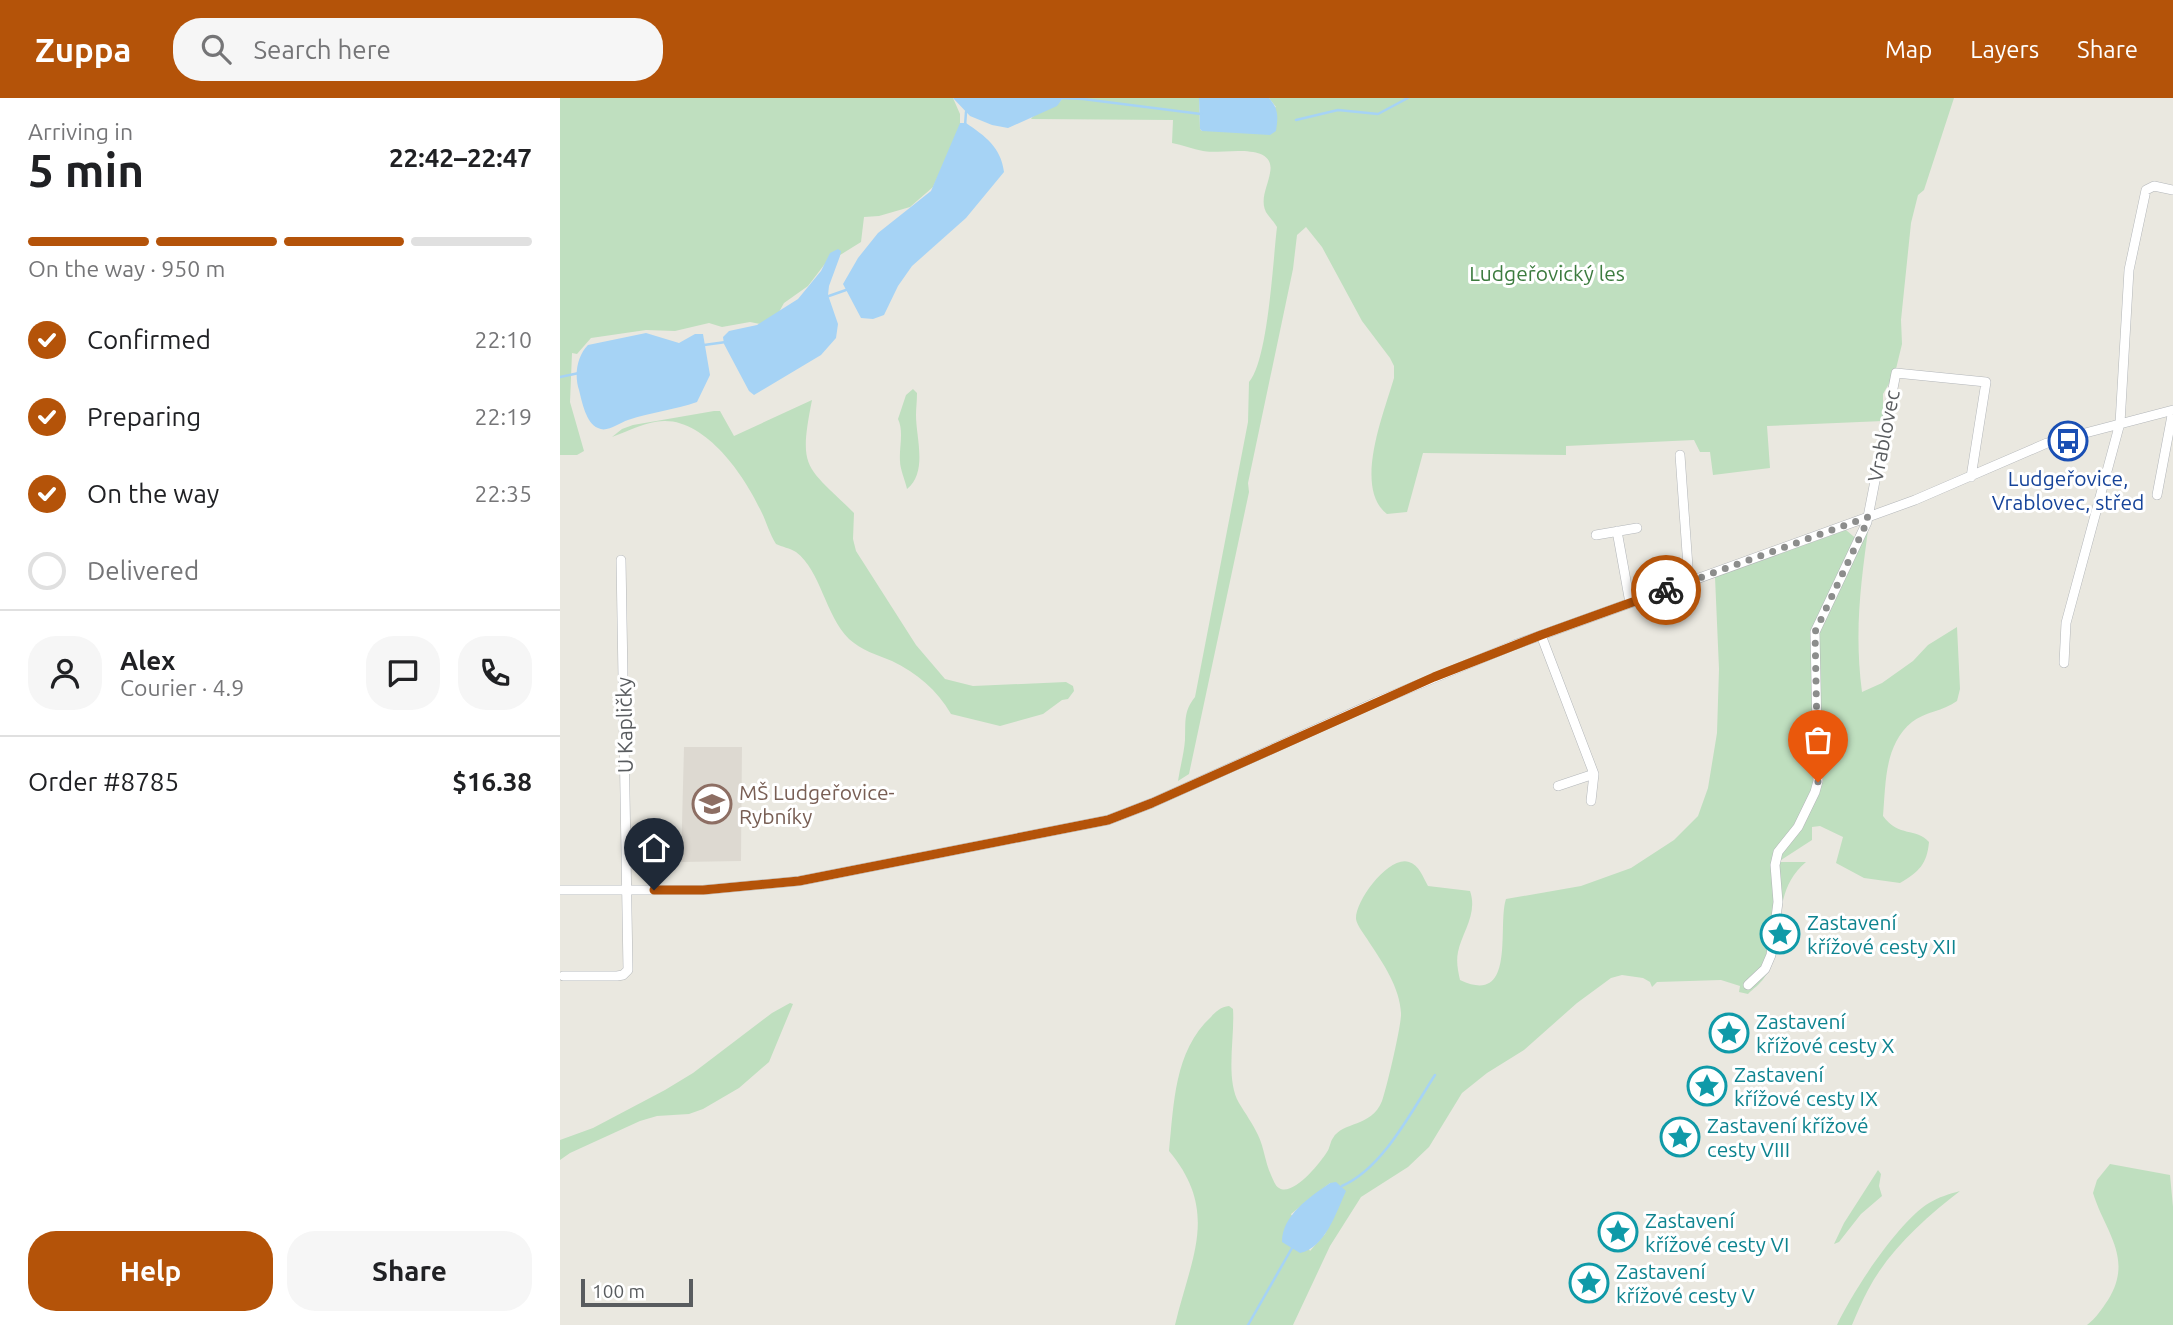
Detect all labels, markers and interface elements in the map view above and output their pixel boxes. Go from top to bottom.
search box [173,18,663,81]
icon: search [197,30,235,68]
text: Zuppa [35,31,131,68]
text: Search here [253,35,391,64]
text: Map [1885,36,1932,63]
text: Layers [1970,36,2039,63]
text: Share [2077,36,2138,63]
text: Arriving in [28,119,133,144]
text: 22:42–22:47 [389,143,532,172]
text: 5 min [28,144,144,196]
text: On the way · 950 m [28,256,225,281]
park label: Ludgeřovický les [1469,261,1625,285]
icon: check [28,321,66,359]
text: Confirmed [87,325,211,354]
text: 22:10 [474,327,532,352]
street label: Vrablovec [1862,388,1904,484]
icon: check [28,398,66,436]
text: Preparing [87,402,201,431]
text: 22:19 [474,404,532,429]
bus stop icon: Ludgeřovice, Vrablovec, střed [2047,420,2089,462]
place label: Ludgeřovice, Vrablovec, střed [1992,466,2144,514]
icon: check [28,475,66,513]
text: On the way [87,479,219,508]
text: 22:35 [474,481,532,506]
courier [1631,555,1701,625]
text: Delivered [87,556,199,585]
icon: bike [1647,571,1685,609]
button: person [28,636,102,710]
button: chat [366,636,440,710]
button: phone [458,636,532,710]
text: Alex [120,646,175,675]
text: Courier · 4.9 [120,675,244,700]
street label: U Kapličky [611,677,637,773]
pin [1788,710,1848,782]
icon: bag [1799,721,1837,759]
text: Order #8785 [28,767,179,796]
text: $16.38 [452,767,532,796]
place label: MŠ Ludgeřovice- Rybníky [739,780,895,828]
school or university icon: MŠ Ludgeřovice- Rybníky [691,783,733,825]
pin [624,818,684,890]
icon: home [635,829,673,867]
place label: Zastavení křížové cesty XII [1807,910,1956,958]
place icon: Zastavení křížové cesty XII [1759,913,1801,955]
place label: Zastavení křížové cesty X [1756,1009,1895,1057]
place icon: Zastavení křížové cesty X [1708,1012,1750,1054]
place label: Zastavení křížové cesty IX [1734,1062,1878,1110]
place icon: Zastavení křížové cesty IX [1686,1065,1728,1107]
place label: Zastavení křížové cesty VIII [1707,1113,1869,1161]
place icon: Zastavení křížové cesty VIII [1659,1116,1701,1158]
place label: Zastavení křížové cesty VI [1645,1208,1789,1256]
place icon: Zastavení křížové cesty VI [1597,1211,1639,1253]
button: Help [28,1231,273,1311]
button: Share [287,1231,532,1311]
place label: Zastavení křížové cesty V [1616,1259,1756,1307]
place icon: Zastavení křížové cesty V [1568,1262,1610,1304]
scale bar [581,1276,693,1308]
text: 100 m [592,1280,645,1302]

